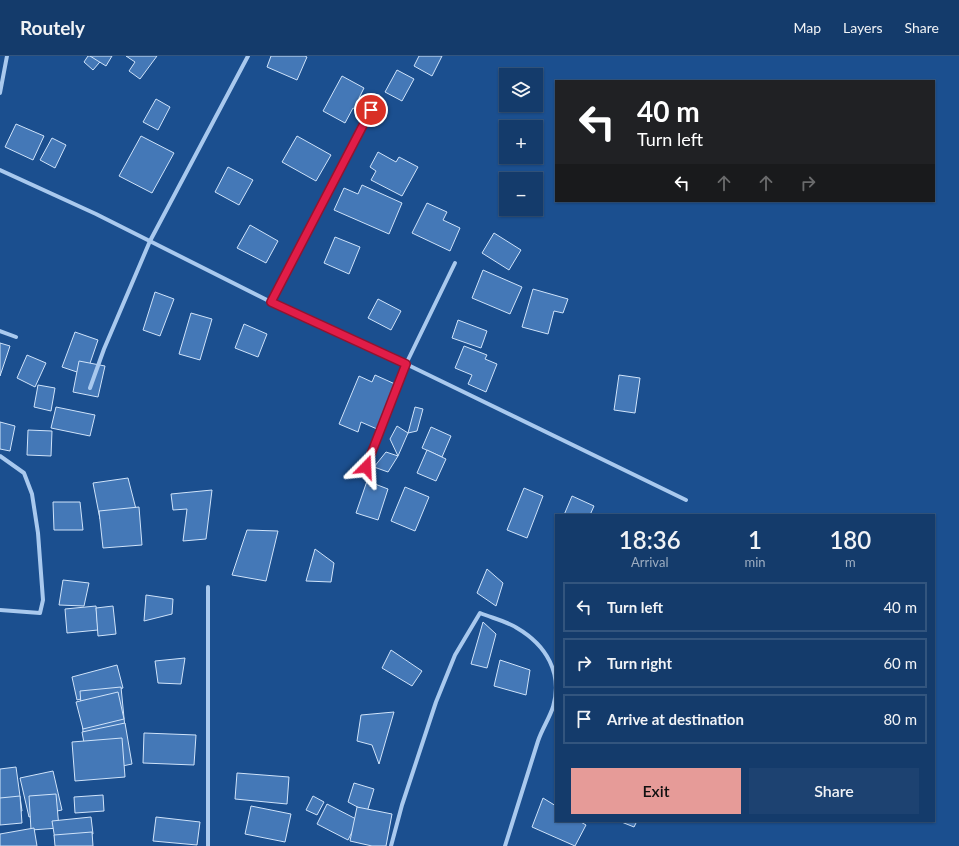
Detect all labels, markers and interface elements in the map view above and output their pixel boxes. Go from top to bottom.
text: Routely [20,16,85,39]
text: Map [793,19,821,36]
text: Layers [843,19,883,36]
text: Share [905,19,939,36]
map controls [499,68,543,216]
button: layers [499,68,543,112]
pin [354,93,388,127]
text: 40 m [637,94,700,128]
icon: left [571,96,623,148]
icon: arrive [360,99,382,121]
button: + [499,120,543,164]
text: Turn left [637,128,703,150]
button: − [499,172,543,216]
icon: left [671,172,693,194]
icon: ahead [713,172,735,194]
icon: ahead [755,172,777,194]
icon: right [797,172,819,194]
position arrow [345,446,387,488]
text: 18:36 [619,525,681,554]
text: 1 [748,525,762,554]
text: 180 [829,525,871,554]
text: Arrival [631,554,668,570]
text: min [744,554,766,570]
text: m [845,554,856,570]
icon: left [573,596,595,618]
text: Turn left [607,598,663,616]
text: 40 m [883,598,917,616]
icon: right [573,652,595,674]
text: Turn right [607,654,672,672]
text: 60 m [883,654,917,672]
icon: arrive [573,708,595,730]
text: Arrive at destination [607,710,744,728]
text: 80 m [883,710,917,728]
button: Exit [571,768,741,814]
button: Share [749,768,919,814]

